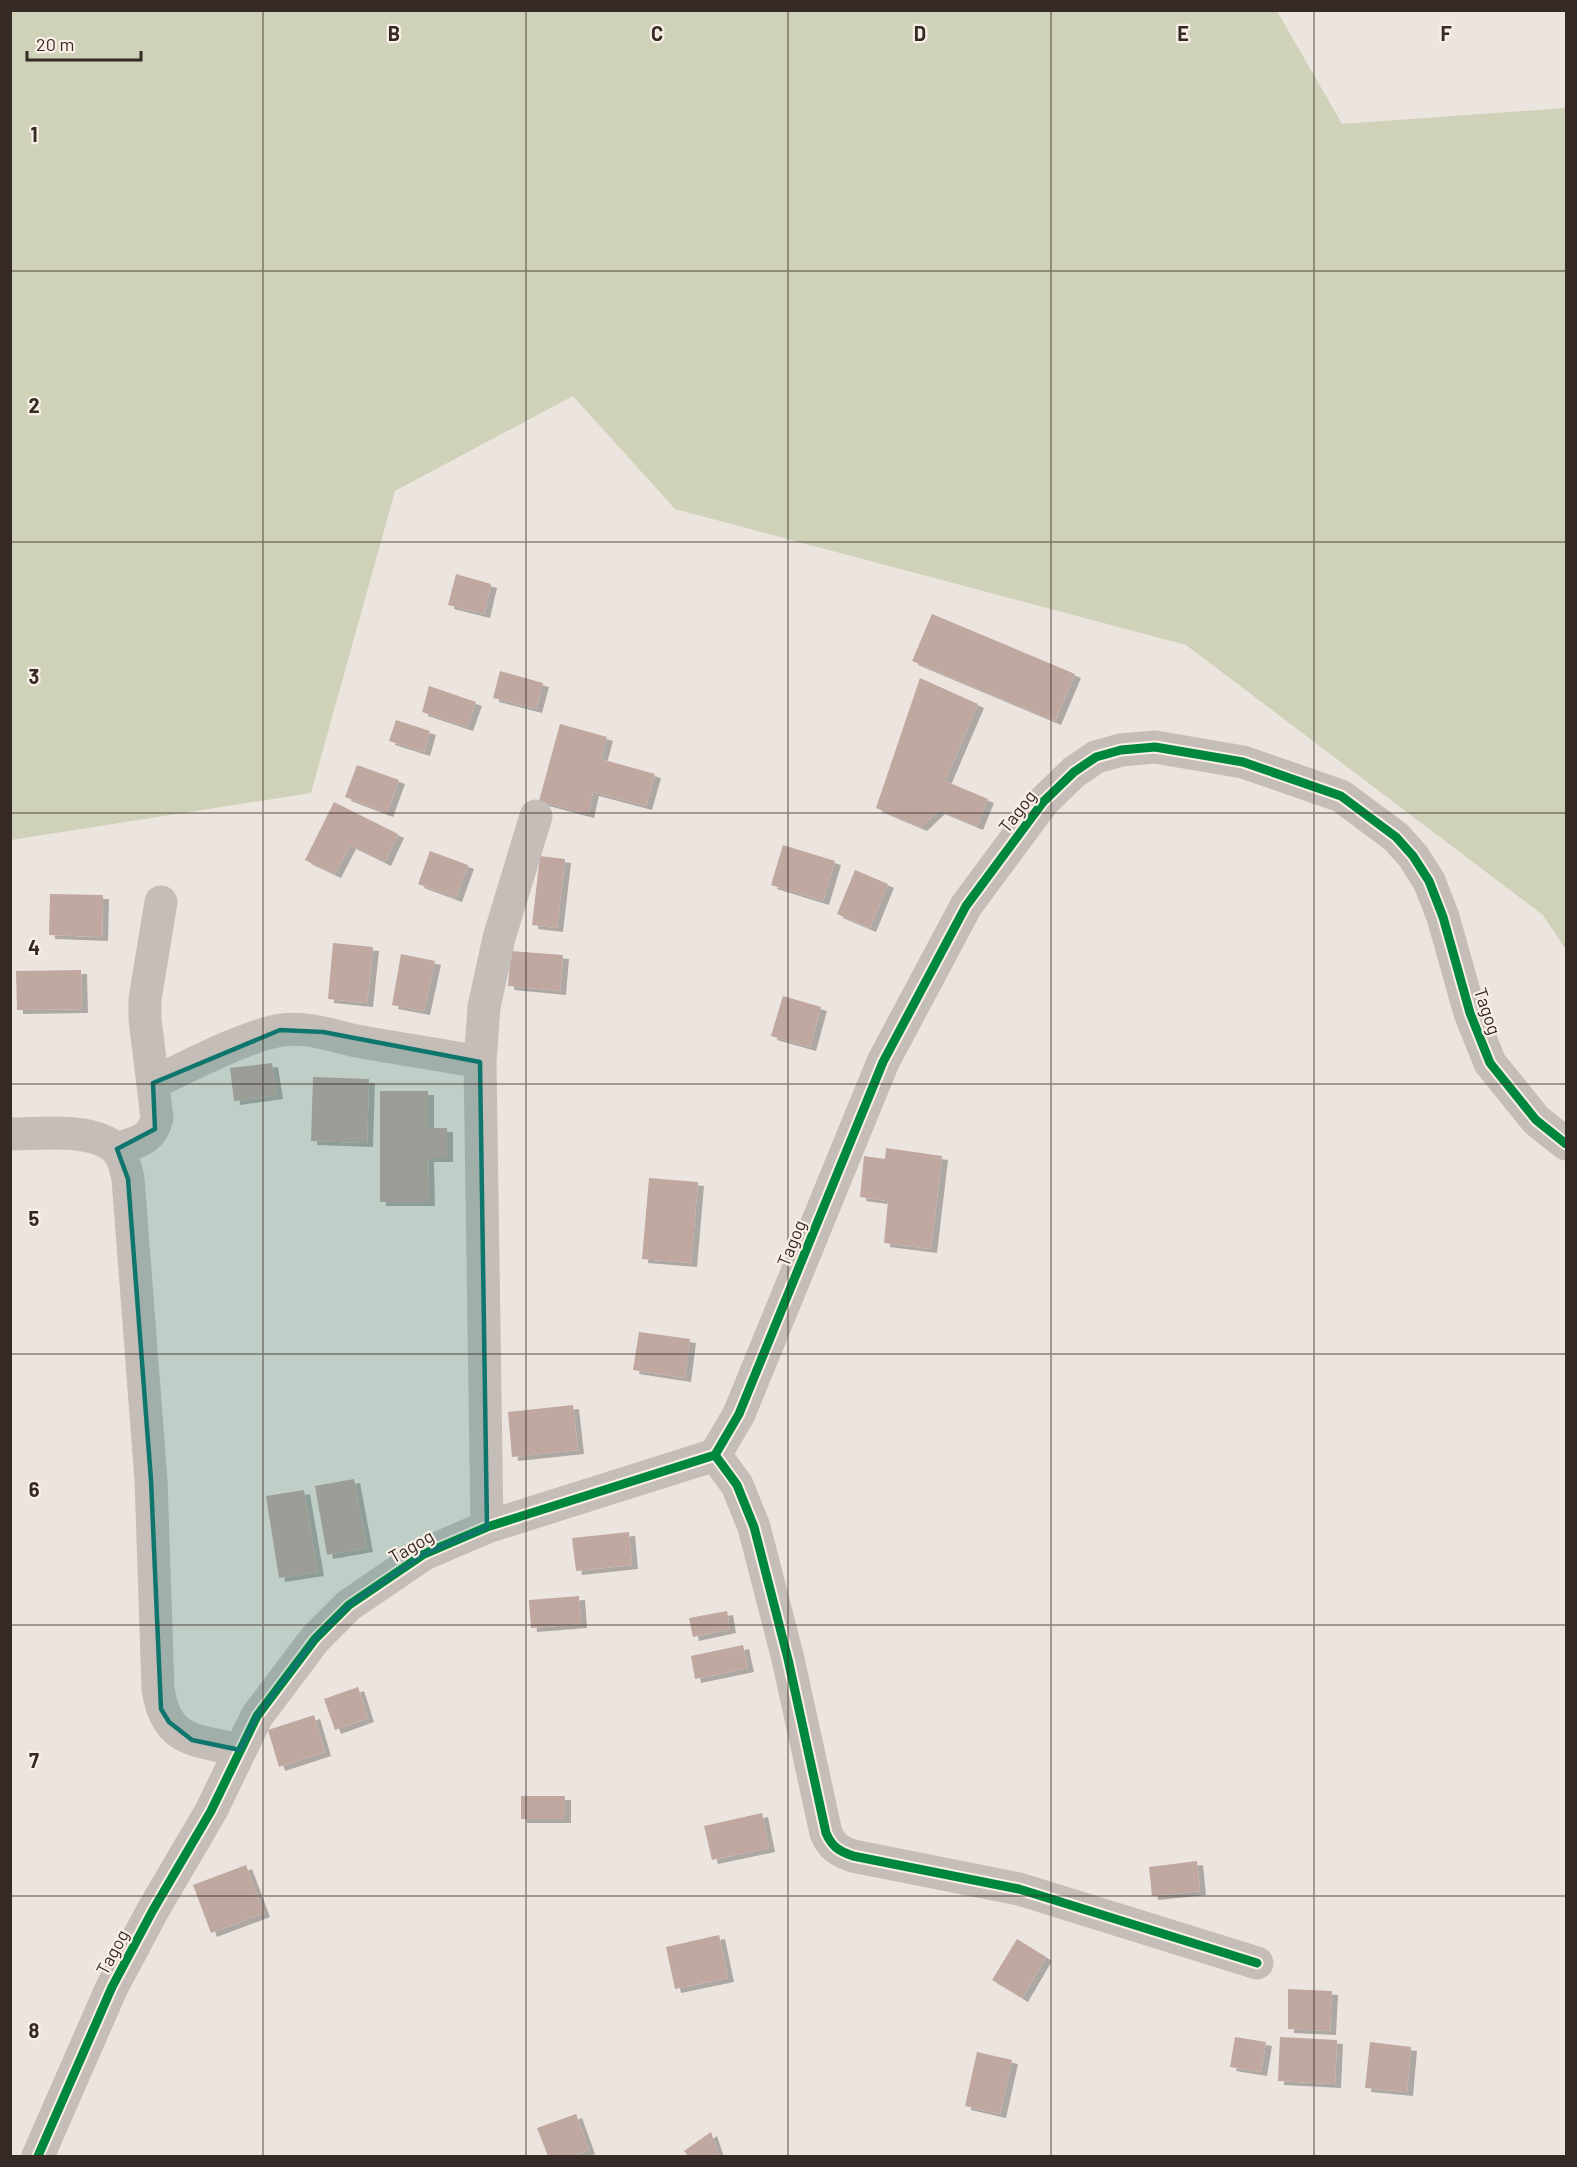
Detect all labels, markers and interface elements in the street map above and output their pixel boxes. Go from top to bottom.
text: B [388,21,400,45]
text: C [651,21,663,45]
text: D [914,21,926,45]
text: E [1177,21,1189,45]
text: F [1440,21,1452,45]
scale bar [27,24,141,62]
text: 20 m [36,33,74,55]
text: 1 [30,122,38,146]
text: 2 [28,393,40,417]
text: 3 [29,664,39,688]
street label: Tagog [993,785,1041,837]
text: 4 [28,935,40,959]
street label: Tagog [1470,985,1506,1037]
text: 5 [29,1206,40,1230]
street label: Tagog [772,1217,810,1269]
text: 6 [29,1477,40,1501]
street label: Tagog [385,1524,437,1568]
text: 7 [29,1748,39,1772]
street label: Tagog [91,1926,133,1978]
text: 8 [29,2018,40,2042]

